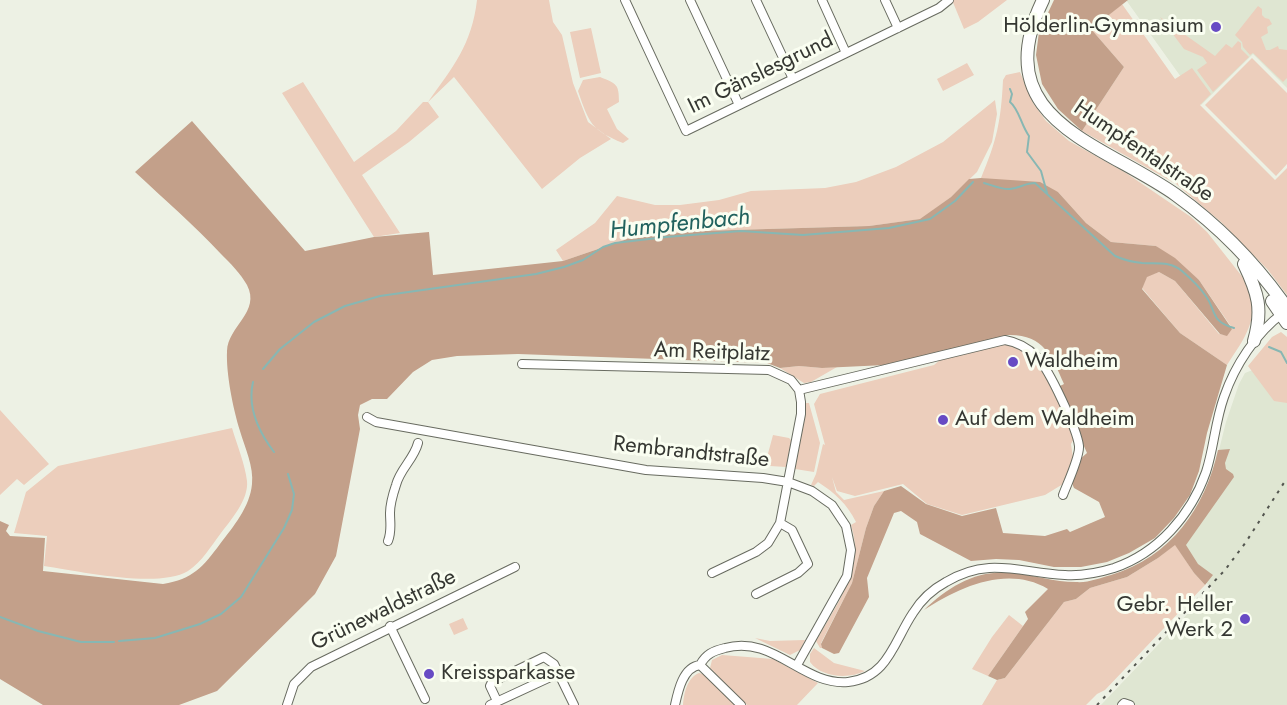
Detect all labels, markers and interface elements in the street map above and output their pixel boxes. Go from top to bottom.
place label: Hölderlin-Gymnasium [1003,14,1204,40]
marker: Hölderlin-Gymnasium [1209,20,1223,34]
street label: Im Gänslesgrund [684,27,838,121]
street label: Humpfentalstraße [1068,95,1218,209]
water label: Humpfenbach [608,203,752,247]
street label: Am Reitplatz [653,338,771,368]
place label: Waldheim [1025,349,1119,375]
marker: Waldheim [1006,355,1020,369]
place label: Auf dem Waldheim [955,407,1135,433]
marker: Auf dem Waldheim [936,413,950,427]
street label: Rembrandtstraße [612,432,770,474]
street label: Grünewaldstraße [307,565,461,657]
place label: Gebr. Heller Werk 2 [1117,593,1233,644]
marker: Gebr. Heller Werk 2 [1238,612,1252,626]
place label: Kreissparkasse [441,661,575,687]
marker: Kreissparkasse [422,667,436,681]

